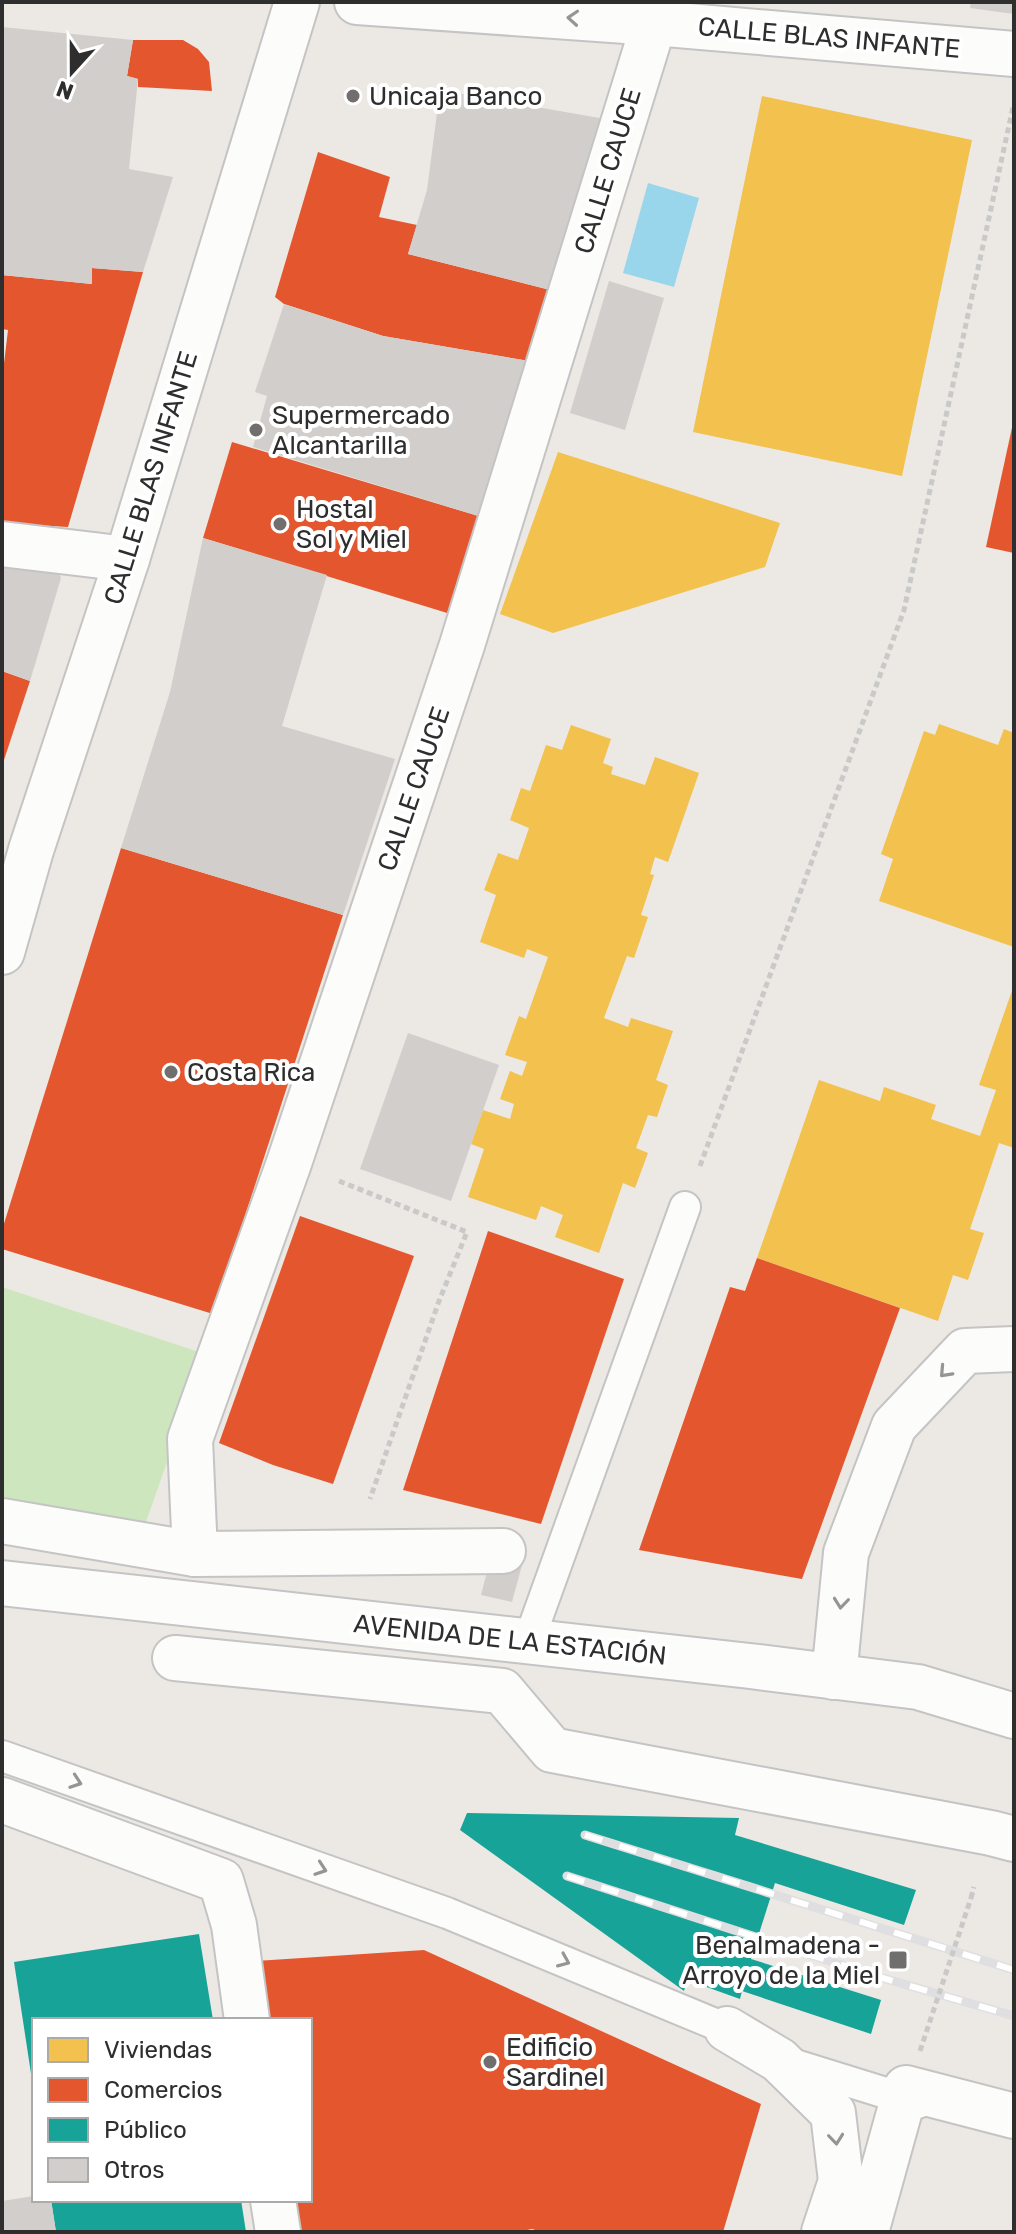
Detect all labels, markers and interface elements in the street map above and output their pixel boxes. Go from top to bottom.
one-way arrow [567,10,580,27]
street label: CALLE BLAS INFANTE [697,11,961,65]
north arrow [32,32,112,112]
text: N [53,75,77,106]
place label: Unicaja Banco [369,81,542,112]
street label: CALLE CAUCE [568,84,648,258]
marker: Unicaja Banco [344,87,362,105]
street label: CALLE BLAS INFANTE [98,348,204,608]
place label: Supermercado Alcantarilla [272,400,450,461]
marker: Supermercado Alcantarilla [247,421,265,439]
place label: Hostal Sol y Miel [296,494,407,555]
marker: Hostal Sol y Miel [271,515,289,533]
street label: CALLE CAUCE [371,703,457,875]
place label: Costa Rica [187,1057,315,1088]
marker: Costa Rica [162,1063,180,1081]
one-way arrow [941,1363,955,1378]
one-way arrow [833,1597,850,1610]
street label: AVENIDA DE LA ESTACIÓN [352,1608,668,1672]
one-way arrow [68,1772,82,1788]
one-way arrow [313,1859,327,1875]
place label: Benalmadena - Arroyo de la Miel [682,1930,880,1991]
marker: Benalmadena - Arroyo de la Miel [887,1949,909,1971]
one-way arrow [556,1951,570,1968]
legend [32,2018,312,2202]
place label: Edificio Sardinel [506,2032,605,2093]
text: Viviendas [104,2036,212,2064]
marker: Edificio Sardinel [481,2053,499,2071]
text: Comercios [104,2076,223,2104]
text: Público [104,2116,187,2144]
one-way arrow [827,2133,844,2146]
text: Otros [104,2156,165,2184]

